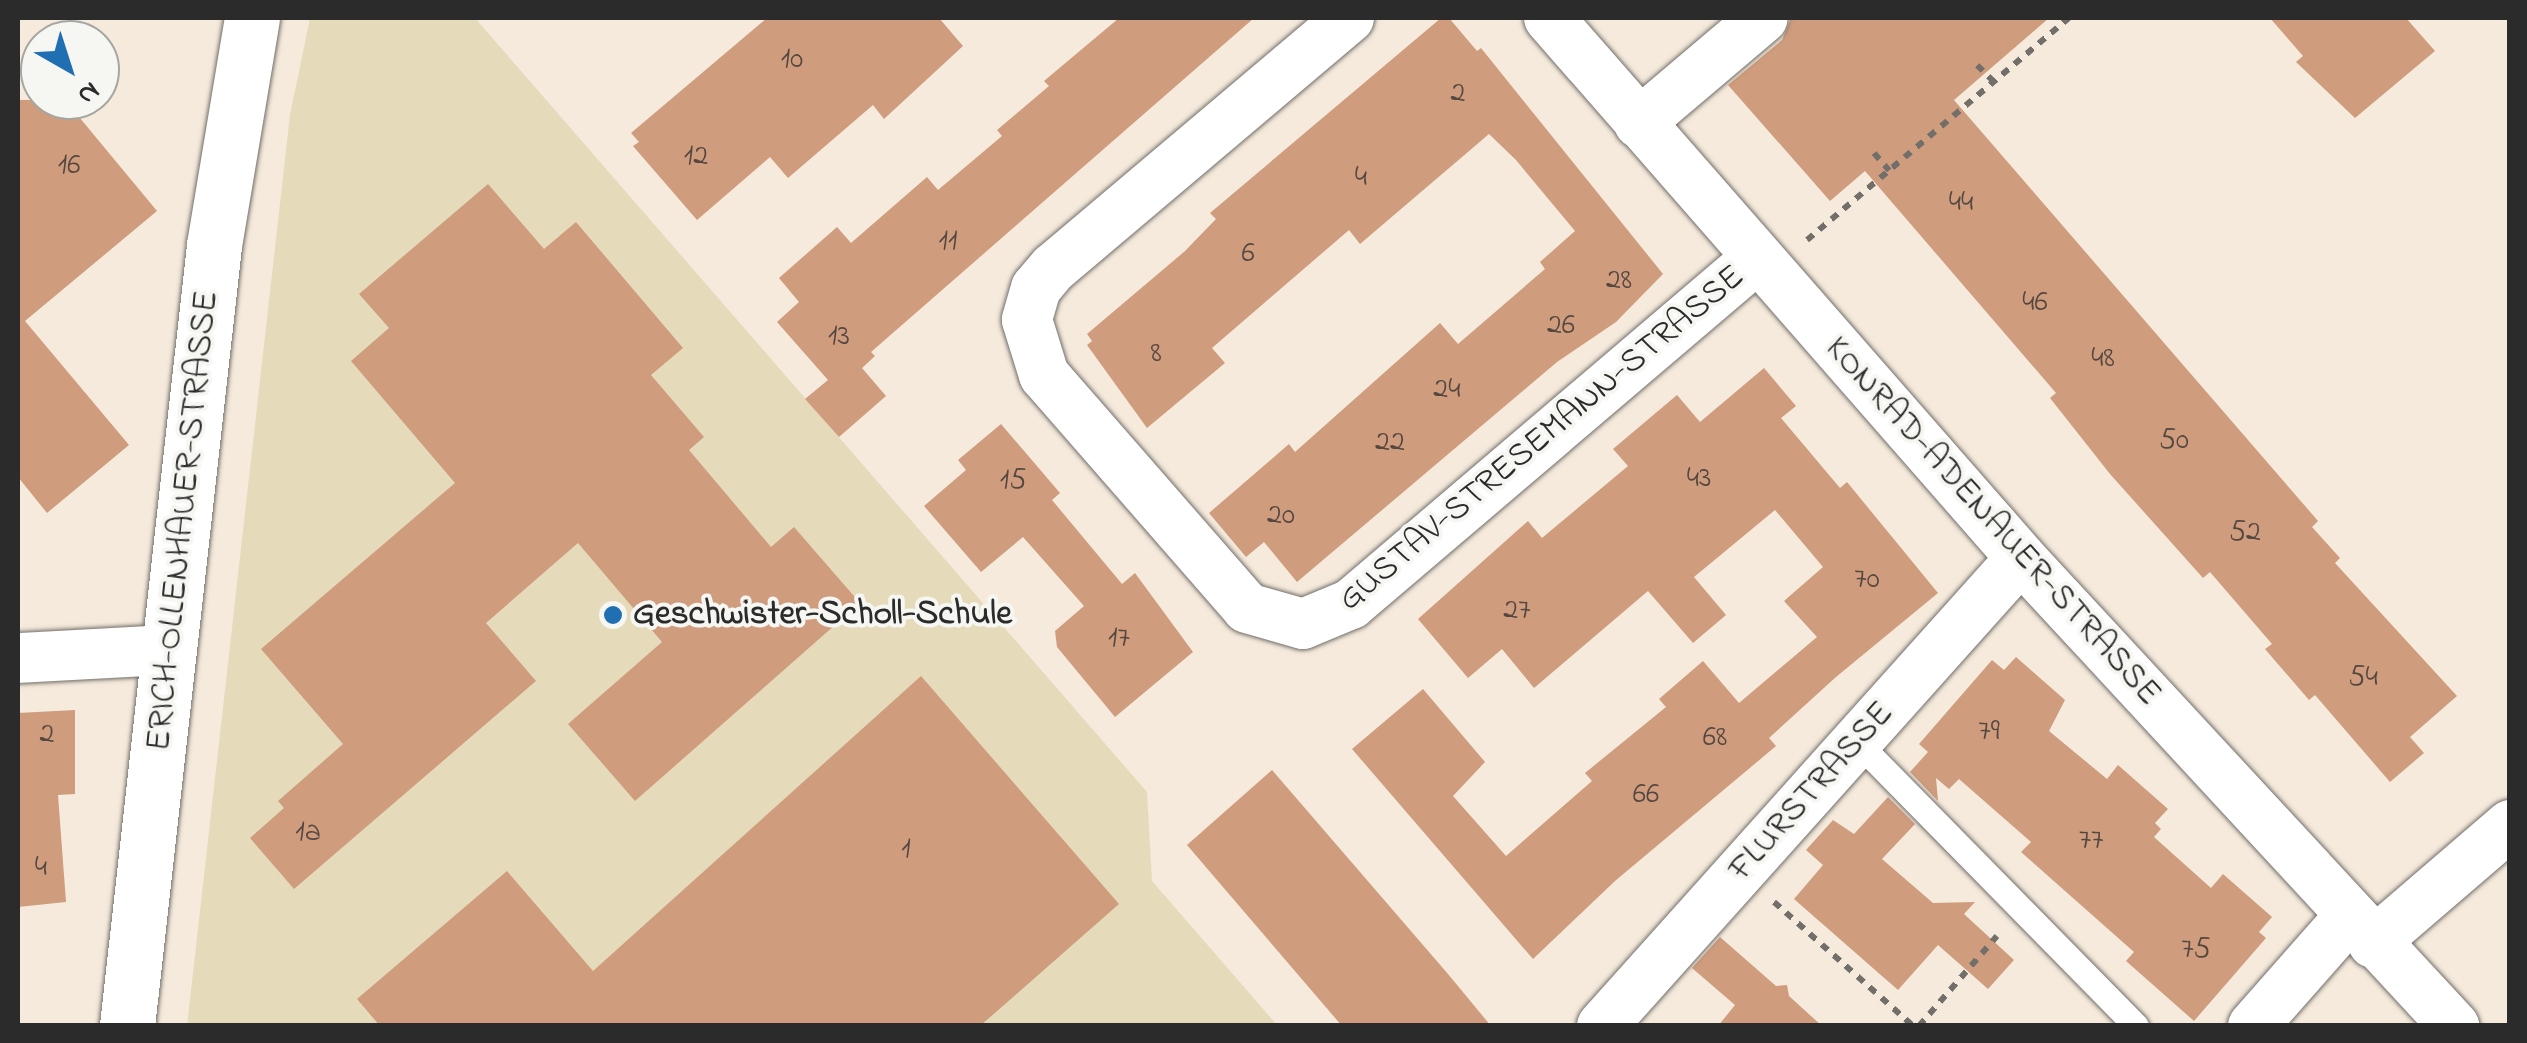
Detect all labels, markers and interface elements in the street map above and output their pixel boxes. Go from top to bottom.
north arrow [20,20,120,120]
house number: 10 [781,42,803,78]
text: N [68,70,108,114]
house number: 2 [1451,76,1465,112]
house number: 12 [684,139,708,175]
house number: 16 [58,148,80,184]
house number: 4 [1355,160,1367,196]
house number: 44 [1949,185,1973,221]
house number: 11 [938,224,958,260]
house number: 6 [1241,236,1255,272]
street label: GUSTAV-STRESEMANN-STRASSE [1330,257,1754,621]
house number: 28 [1606,263,1632,299]
house number: 46 [2022,285,2048,321]
street label: ERICH-OLLENHAUER-STRASSE [139,289,229,753]
house number: 26 [1547,308,1575,344]
house number: 13 [828,319,850,355]
street label: KONRAD-ADENAUER-STRASSE [1815,329,2169,715]
house number: 8 [1150,336,1162,372]
house number: 48 [2091,341,2115,377]
house number: 24 [1433,372,1461,408]
house number: 50 [2159,423,2189,459]
house number: 22 [1375,425,1405,461]
house number: 43 [1687,461,1711,497]
house number: 15 [1000,463,1026,499]
house number: 20 [1267,498,1295,534]
house number: 52 [2229,515,2261,551]
house number: 70 [1854,562,1880,598]
house number: 27 [1503,593,1531,629]
place label: Geschwister-Scholl-Schule [633,594,1012,636]
marker: Geschwister-Scholl-Schule [602,604,624,626]
house number: 17 [1108,621,1130,657]
house number: 54 [2348,660,2378,696]
street label: FLURSTRASSE [1721,694,1903,890]
house number: 79 [1978,714,2000,750]
house number: 2 [40,717,54,753]
house number: 68 [1703,720,1727,756]
house number: 66 [1633,777,1659,813]
house number: 1a [295,815,321,851]
house number: 77 [2079,823,2103,859]
house number: 1 [901,832,911,868]
house number: 4 [35,850,47,886]
house number: 75 [2181,932,2211,968]

